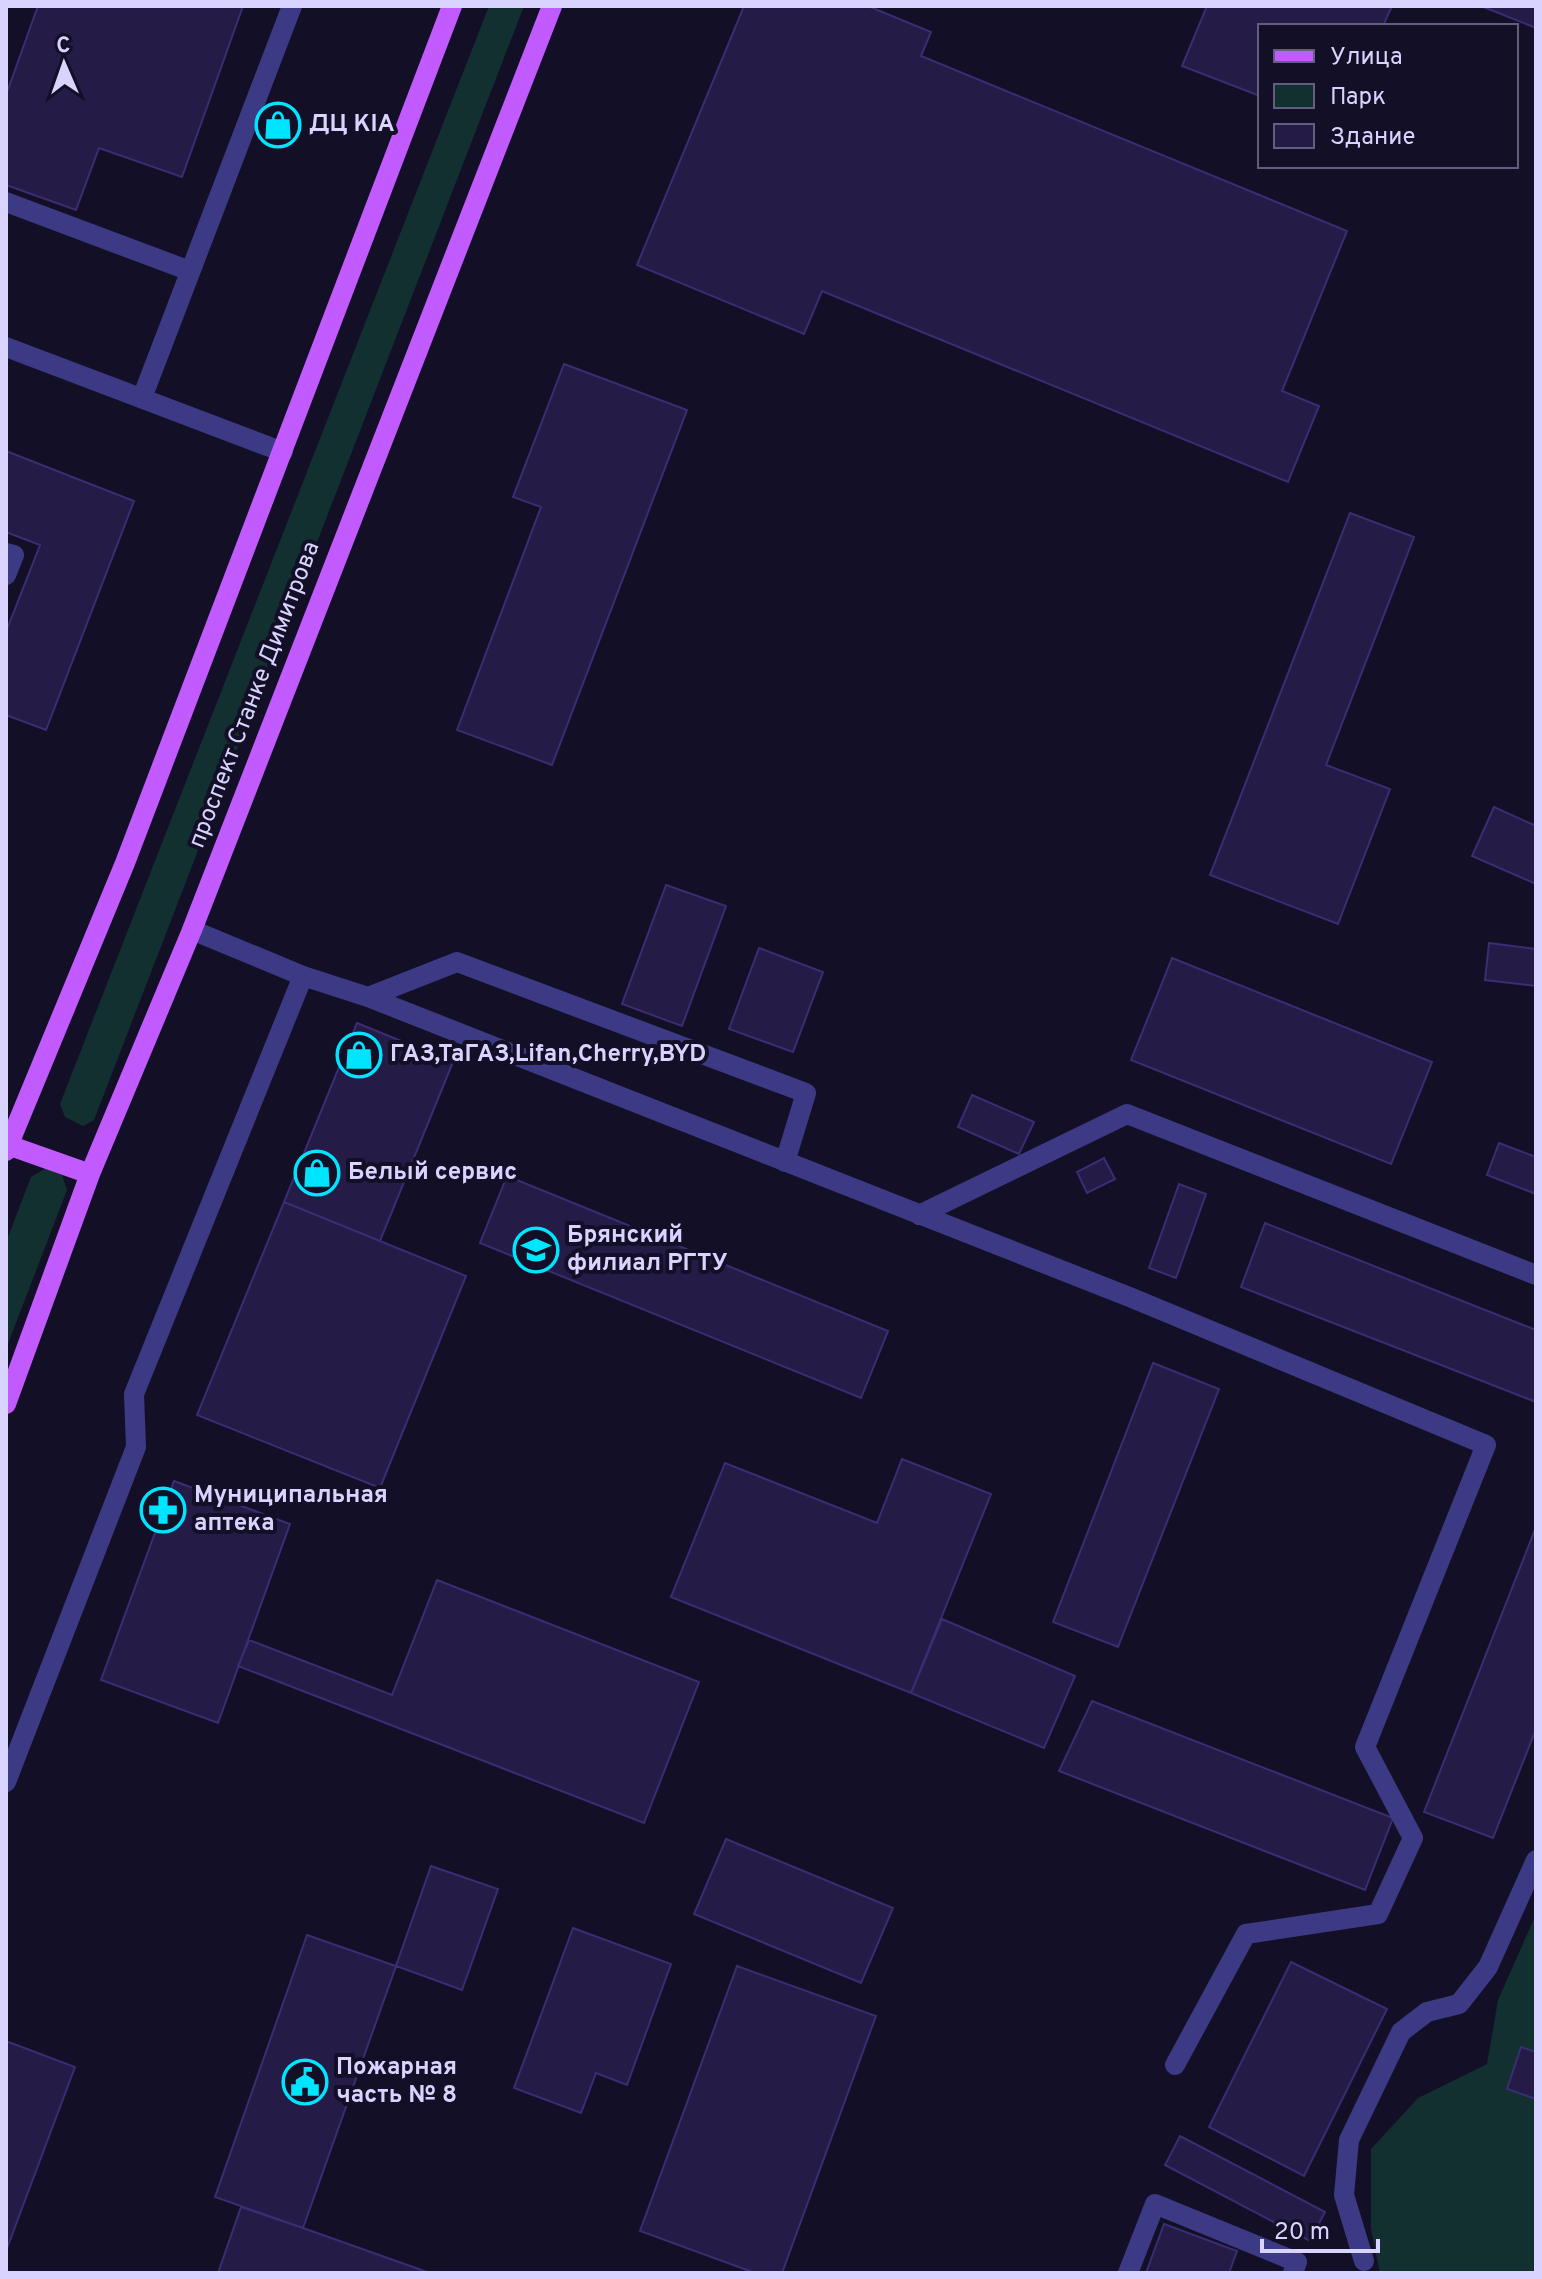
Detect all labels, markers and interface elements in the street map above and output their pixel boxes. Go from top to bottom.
north arrow [24,24,104,104]
legend [1258,24,1518,168]
text: С [56,33,71,60]
text: Улица [1330,43,1403,73]
text: Парк [1330,83,1386,113]
shop icon: ДЦ KIA [254,101,302,149]
place label: ДЦ KIA [309,110,395,140]
text: Здание [1330,123,1416,153]
street label: проспект Станке Димитрова [183,537,327,853]
shop icon: ГАЗ,ТаГАЗ,Lifan,Cherry,BYD [335,1031,383,1079]
place label: ГАЗ,ТаГАЗ,Lifan,Cherry,BYD [390,1040,706,1070]
shop icon: Белый сервис [293,1149,341,1197]
place label: Белый сервис [348,1158,517,1188]
place label: Брянский филиал РГТУ [567,1221,728,1279]
school or university icon: Брянский филиал РГТУ [512,1226,560,1274]
place label: Муниципальная аптека [194,1481,388,1539]
pharmacy icon: Муниципальная аптека [139,1486,187,1534]
place label: Пожарная часть № 8 [336,2053,457,2111]
public building icon: Пожарная часть № 8 [281,2058,329,2106]
scale bar [1262,2203,1378,2253]
text: 20 m [1274,2218,1330,2248]

